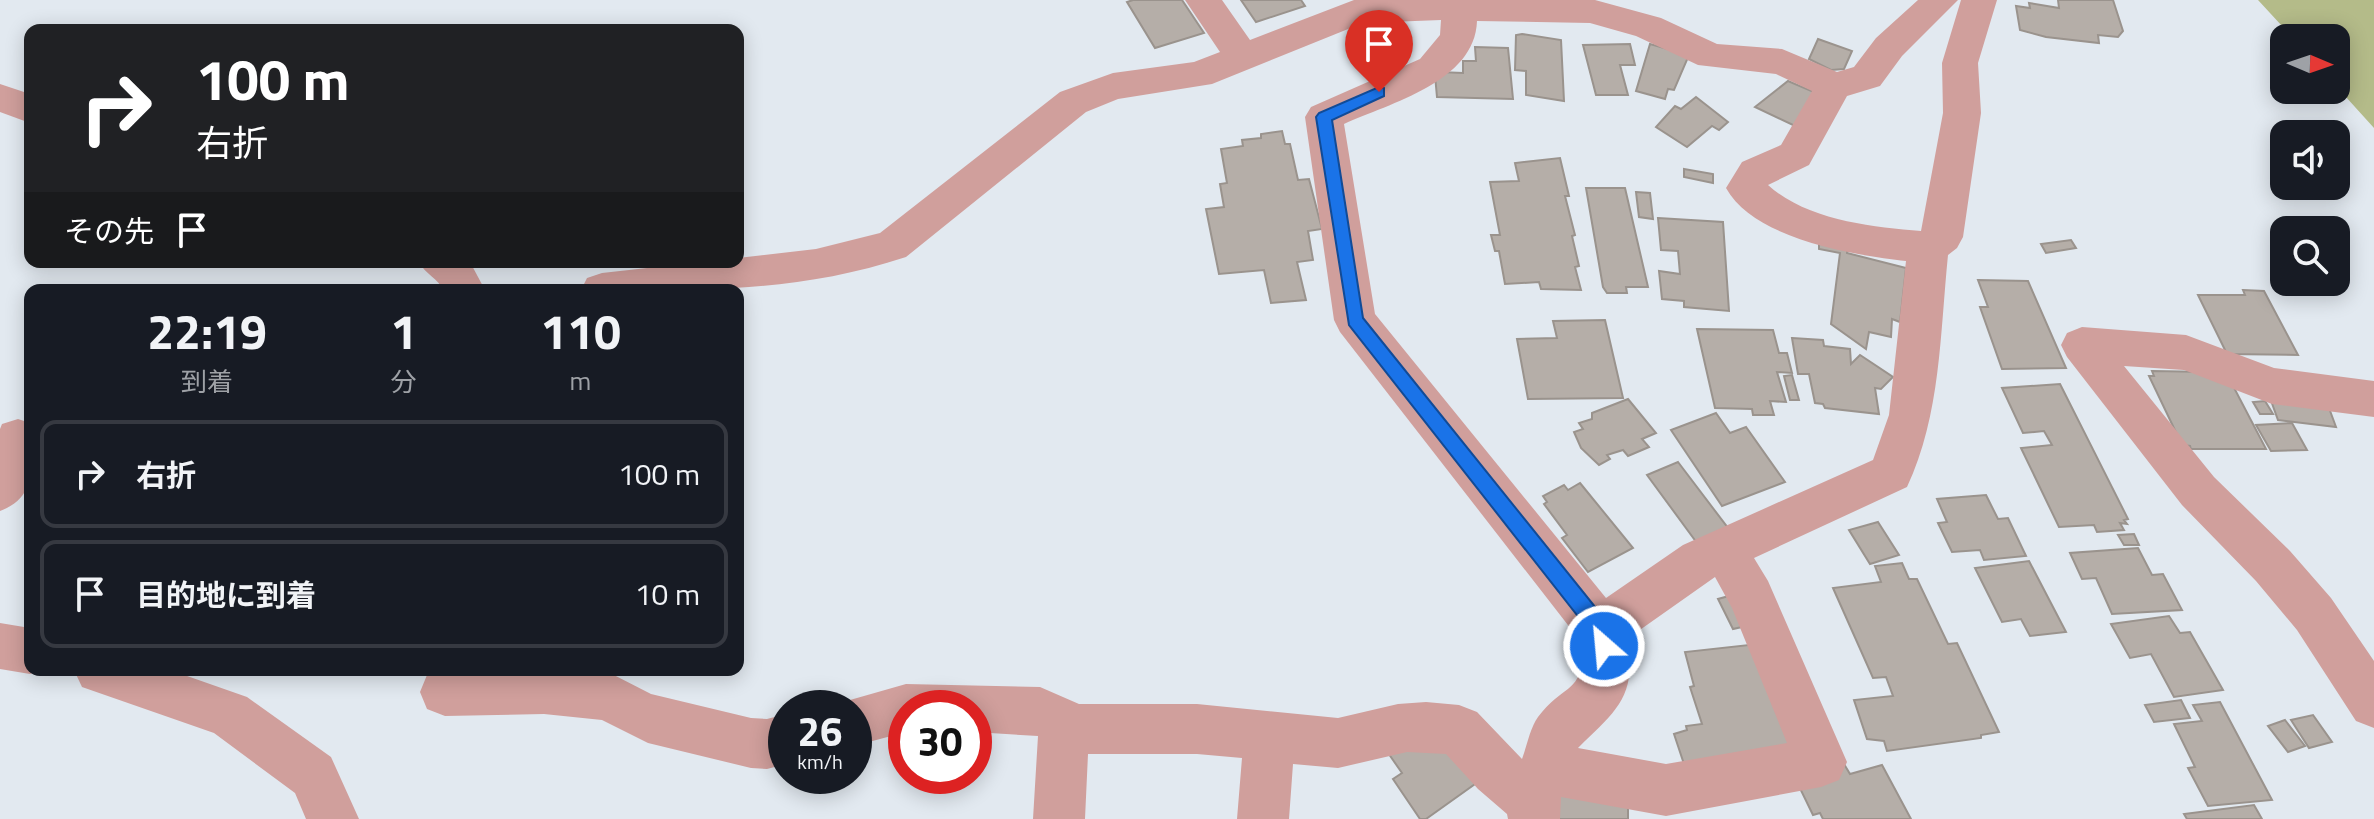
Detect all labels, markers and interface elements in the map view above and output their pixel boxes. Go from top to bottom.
pin [1345,10,1413,92]
icon: arrive [1357,22,1401,66]
north arrow [2270,24,2350,104]
map controls [2270,24,2350,296]
text: 100 m [196,37,349,122]
icon: right [64,56,168,160]
text: 右折 [196,115,268,170]
button: sound [2270,120,2350,200]
text: その先 [64,208,154,254]
icon: arrive [170,208,214,252]
button: search [2270,216,2350,296]
text: 22:19 [147,295,267,368]
text: 1 [390,295,417,368]
text: 110 [540,295,621,368]
text: m [570,361,591,400]
text: 到着 [181,362,233,401]
text: 分 [391,362,417,401]
text: 100 m [618,451,700,497]
icon: right [68,452,112,496]
text: 右折 [136,452,196,498]
text: 10 m [635,571,700,617]
icon: arrive [68,572,112,616]
text: 目的地に到着 [136,572,316,618]
position arrow [1562,604,1646,688]
speed limit sign: 30 [888,690,992,794]
text: 26 [798,701,842,762]
text: km/h [797,746,843,777]

